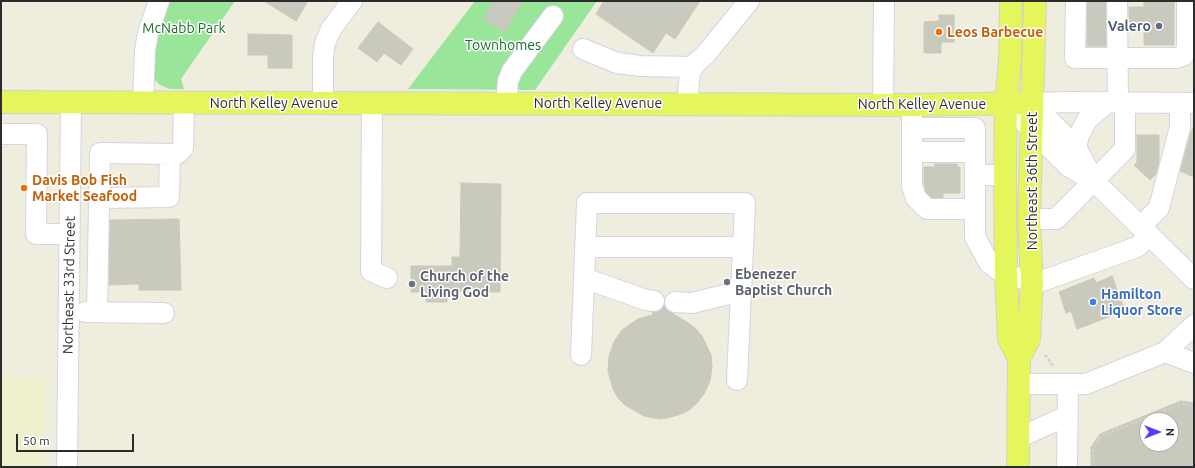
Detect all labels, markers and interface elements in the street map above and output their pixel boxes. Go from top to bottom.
place label: Valero [1108,18,1151,34]
park label: McNabb Park [142,20,226,36]
marker: Valero [1154,21,1164,31]
place label: Leos Barbecue [947,24,1043,40]
marker: Leos Barbecue [934,27,944,37]
park label: Townhomes [465,37,541,53]
street label: North Kelley Avenue [210,95,338,111]
street label: North Kelley Avenue [534,95,662,111]
street label: North Kelley Avenue [858,96,986,112]
street label: Northeast 36th Street [1024,112,1040,250]
place label: Davis Bob Fish Market Seafood [32,172,137,204]
marker: Davis Bob Fish Market Seafood [19,183,29,193]
street label: Northeast 33rd Street [59,216,79,354]
place label: Ebenezer Baptist Church [735,266,832,298]
place label: Church of the Living God [420,268,509,300]
marker: Ebenezer Baptist Church [722,277,732,287]
marker: Church of the Living God [407,279,417,289]
place label: Hamilton Liquor Store [1101,286,1183,318]
marker: Hamilton Liquor Store [1088,297,1098,307]
north arrow [1139,412,1179,452]
scale bar [18,426,136,452]
text: N [1164,428,1176,436]
text: 50 m [23,434,50,447]

